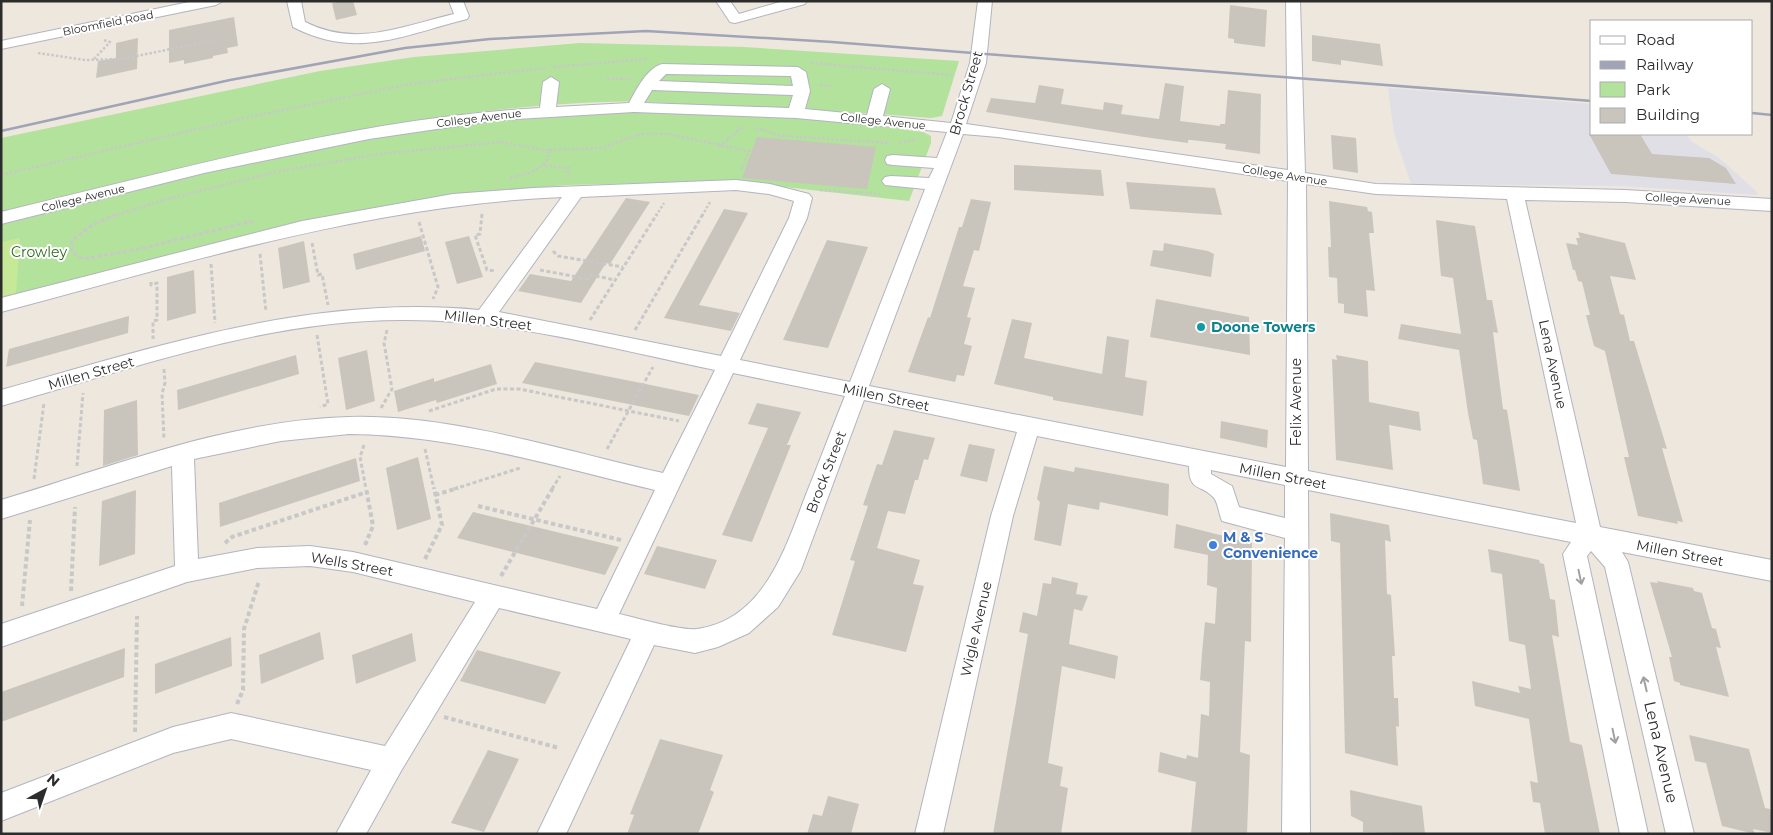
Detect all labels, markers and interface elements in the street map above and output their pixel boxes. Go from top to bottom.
street label: Bloomfield Road [61,7,155,39]
legend [1590,20,1753,135]
text: Road [1636,30,1675,49]
street label: Brock Street [945,48,987,137]
text: Railway [1636,55,1694,74]
text: Park [1636,80,1670,99]
text: Building [1636,105,1700,124]
street label: College Avenue [436,106,523,130]
street label: College Avenue [840,110,927,132]
street label: College Avenue [1242,161,1329,189]
street label: College Avenue [40,181,127,215]
street label: College Avenue [1645,190,1731,208]
park label: Crowley [11,243,67,261]
street label: Millen Street [443,306,533,334]
place label: Doone Towers [1211,318,1316,336]
street label: Lena Avenue [1535,318,1571,410]
marker: Doone Towers [1195,321,1207,333]
street label: Millen Street [46,352,136,394]
street label: Felix Avenue [1287,358,1305,446]
street label: Millen Street [841,379,931,415]
street label: Brock Street [802,428,850,516]
street label: Millen Street [1238,459,1328,493]
place label: M & S Convenience [1223,528,1318,562]
street label: Millen Street [1635,536,1725,570]
marker: M & S Convenience [1207,539,1219,551]
street label: Wells Street [309,548,395,580]
one-way arrow [1575,569,1585,585]
street label: Wigle Avenue [956,580,996,678]
one-way arrow [1640,677,1649,693]
street label: Lena Avenue [1640,699,1682,805]
one-way arrow [1609,728,1619,744]
north arrow [20,765,70,815]
text: N [43,770,63,791]

